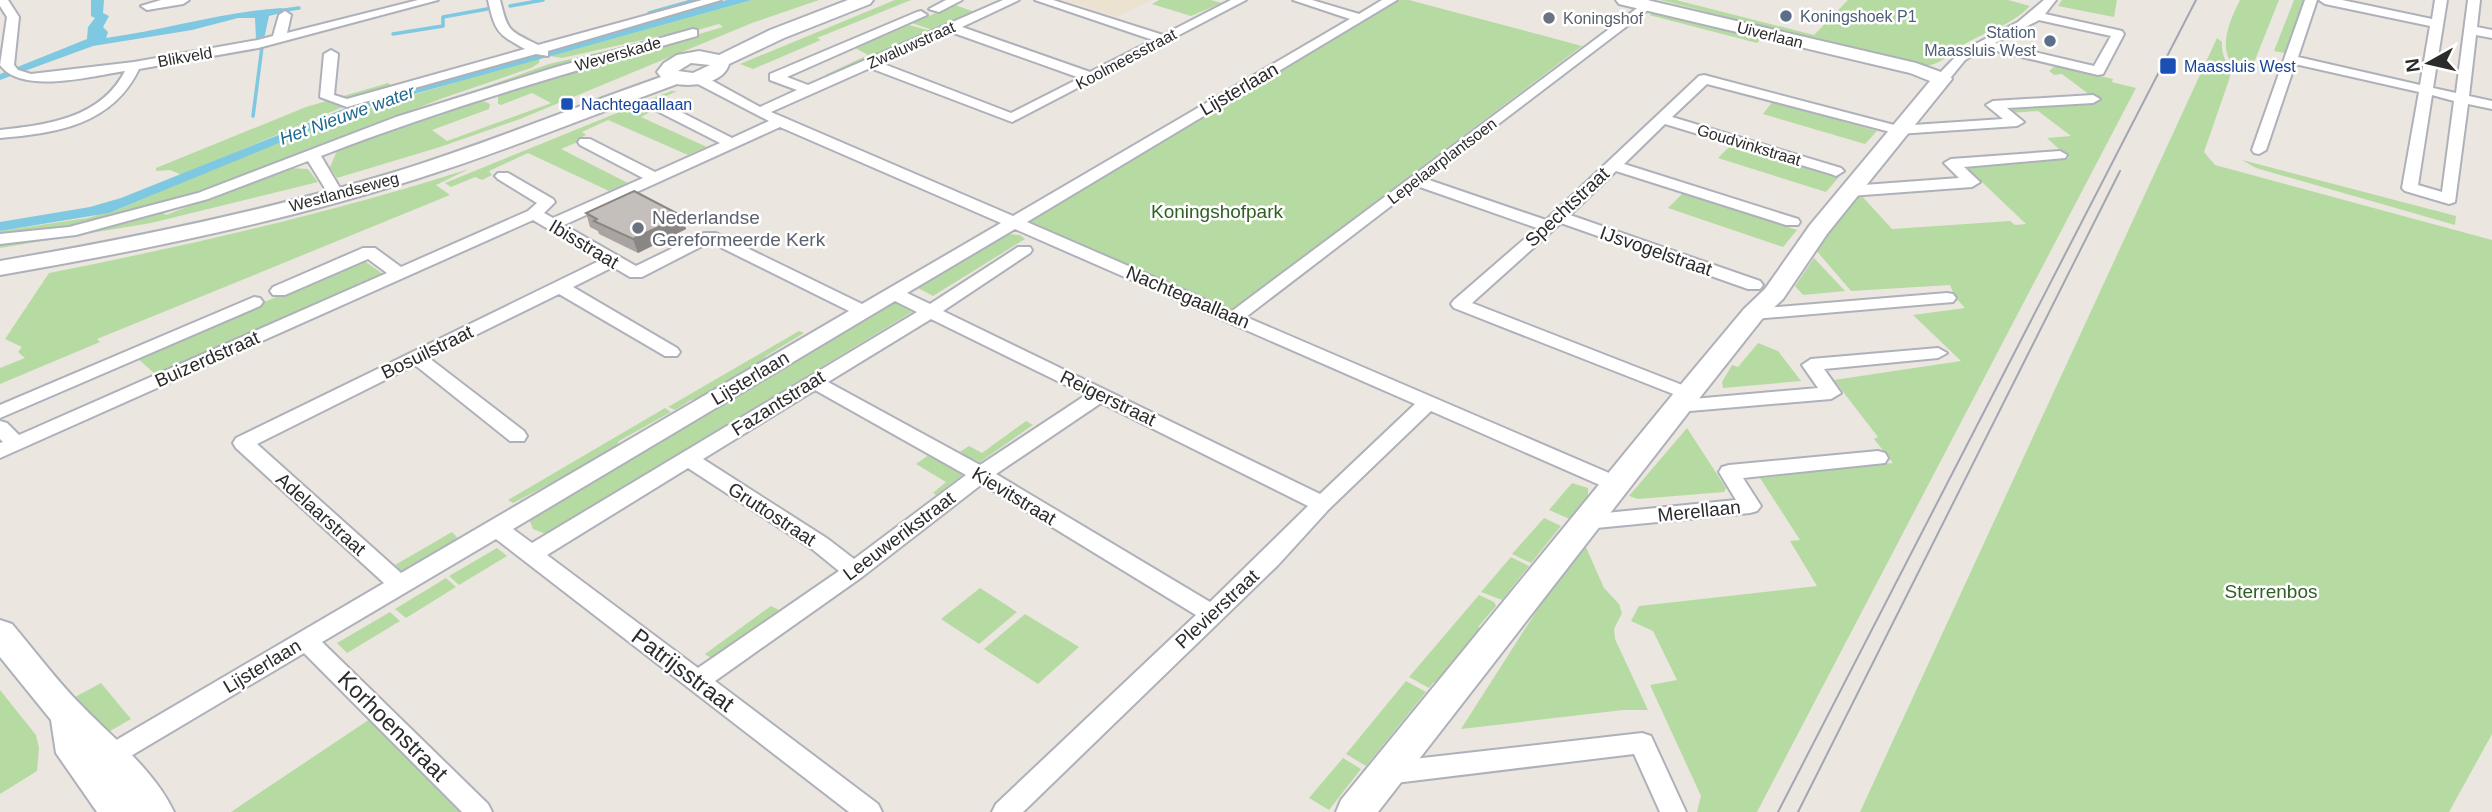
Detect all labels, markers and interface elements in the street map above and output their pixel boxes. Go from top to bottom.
marker: Koningshoek P1 [1778,8,1794,24]
place label: Koningshoek P1 [1800,8,1917,25]
marker: Koningshof [1541,10,1557,26]
place label: Koningshof [1563,10,1644,27]
street label: Zwaluwstraat [864,18,958,72]
street label: Uiverlaan [1735,19,1805,51]
place label: Station Maassluis West [1924,24,2037,59]
street label: Koolmeesstraat [1073,25,1180,93]
north arrow [2394,28,2464,98]
marker: Station Maassluis West [2042,33,2058,49]
street label: Weverskade [573,34,663,74]
street label: Blikveld [156,44,214,70]
marker: Maassluis West [2158,56,2178,76]
text: N [2401,57,2424,74]
street label: Lijsterlaan [1196,58,1282,120]
place label: Maassluis West [2184,58,2296,75]
water label: Het Nieuwe water [277,81,418,149]
marker: Nachtegaallaan [559,96,575,112]
place label: Nachtegaallaan [581,96,692,113]
street label: Lepelaarplantsoen [1384,115,1500,207]
street label: Goudvinkstraat [1695,121,1803,169]
street label: Spechtstraat [1521,162,1614,251]
street label: Westlandseweg [287,169,401,215]
park label: Koningshofpark [1151,201,1284,222]
place label: Nederlandse Gereformeerde Kerk [652,207,826,250]
street label: Ibisstraat [546,215,623,273]
marker: Nederlandse Gereformeerde Kerk [630,220,646,236]
street label: IJsvogelstraat [1597,222,1716,280]
street label: Nachtegaallaan [1123,262,1253,332]
street label: Bosuilstraat [378,320,477,383]
street label: Buizerdstraat [152,326,263,391]
street label: Lijsterlaan [707,347,793,409]
street label: Fazantstraat [728,366,829,440]
street label: Reigerstraat [1057,366,1160,430]
street label: Kievitstraat [968,463,1060,530]
street label: Adelaarstraat [272,468,371,560]
street label: Gruttostraat [724,478,820,551]
street label: Leeuwerikstraat [839,487,959,585]
street label: Merellaan [1656,496,1742,526]
street label: Plevierstraat [1171,565,1263,653]
park label: Sterrenbos [2225,581,2317,602]
street label: Patrijsstraat [627,623,740,717]
street label: Lijsterlaan [219,635,305,697]
street label: Korhoenstraat [333,666,454,787]

